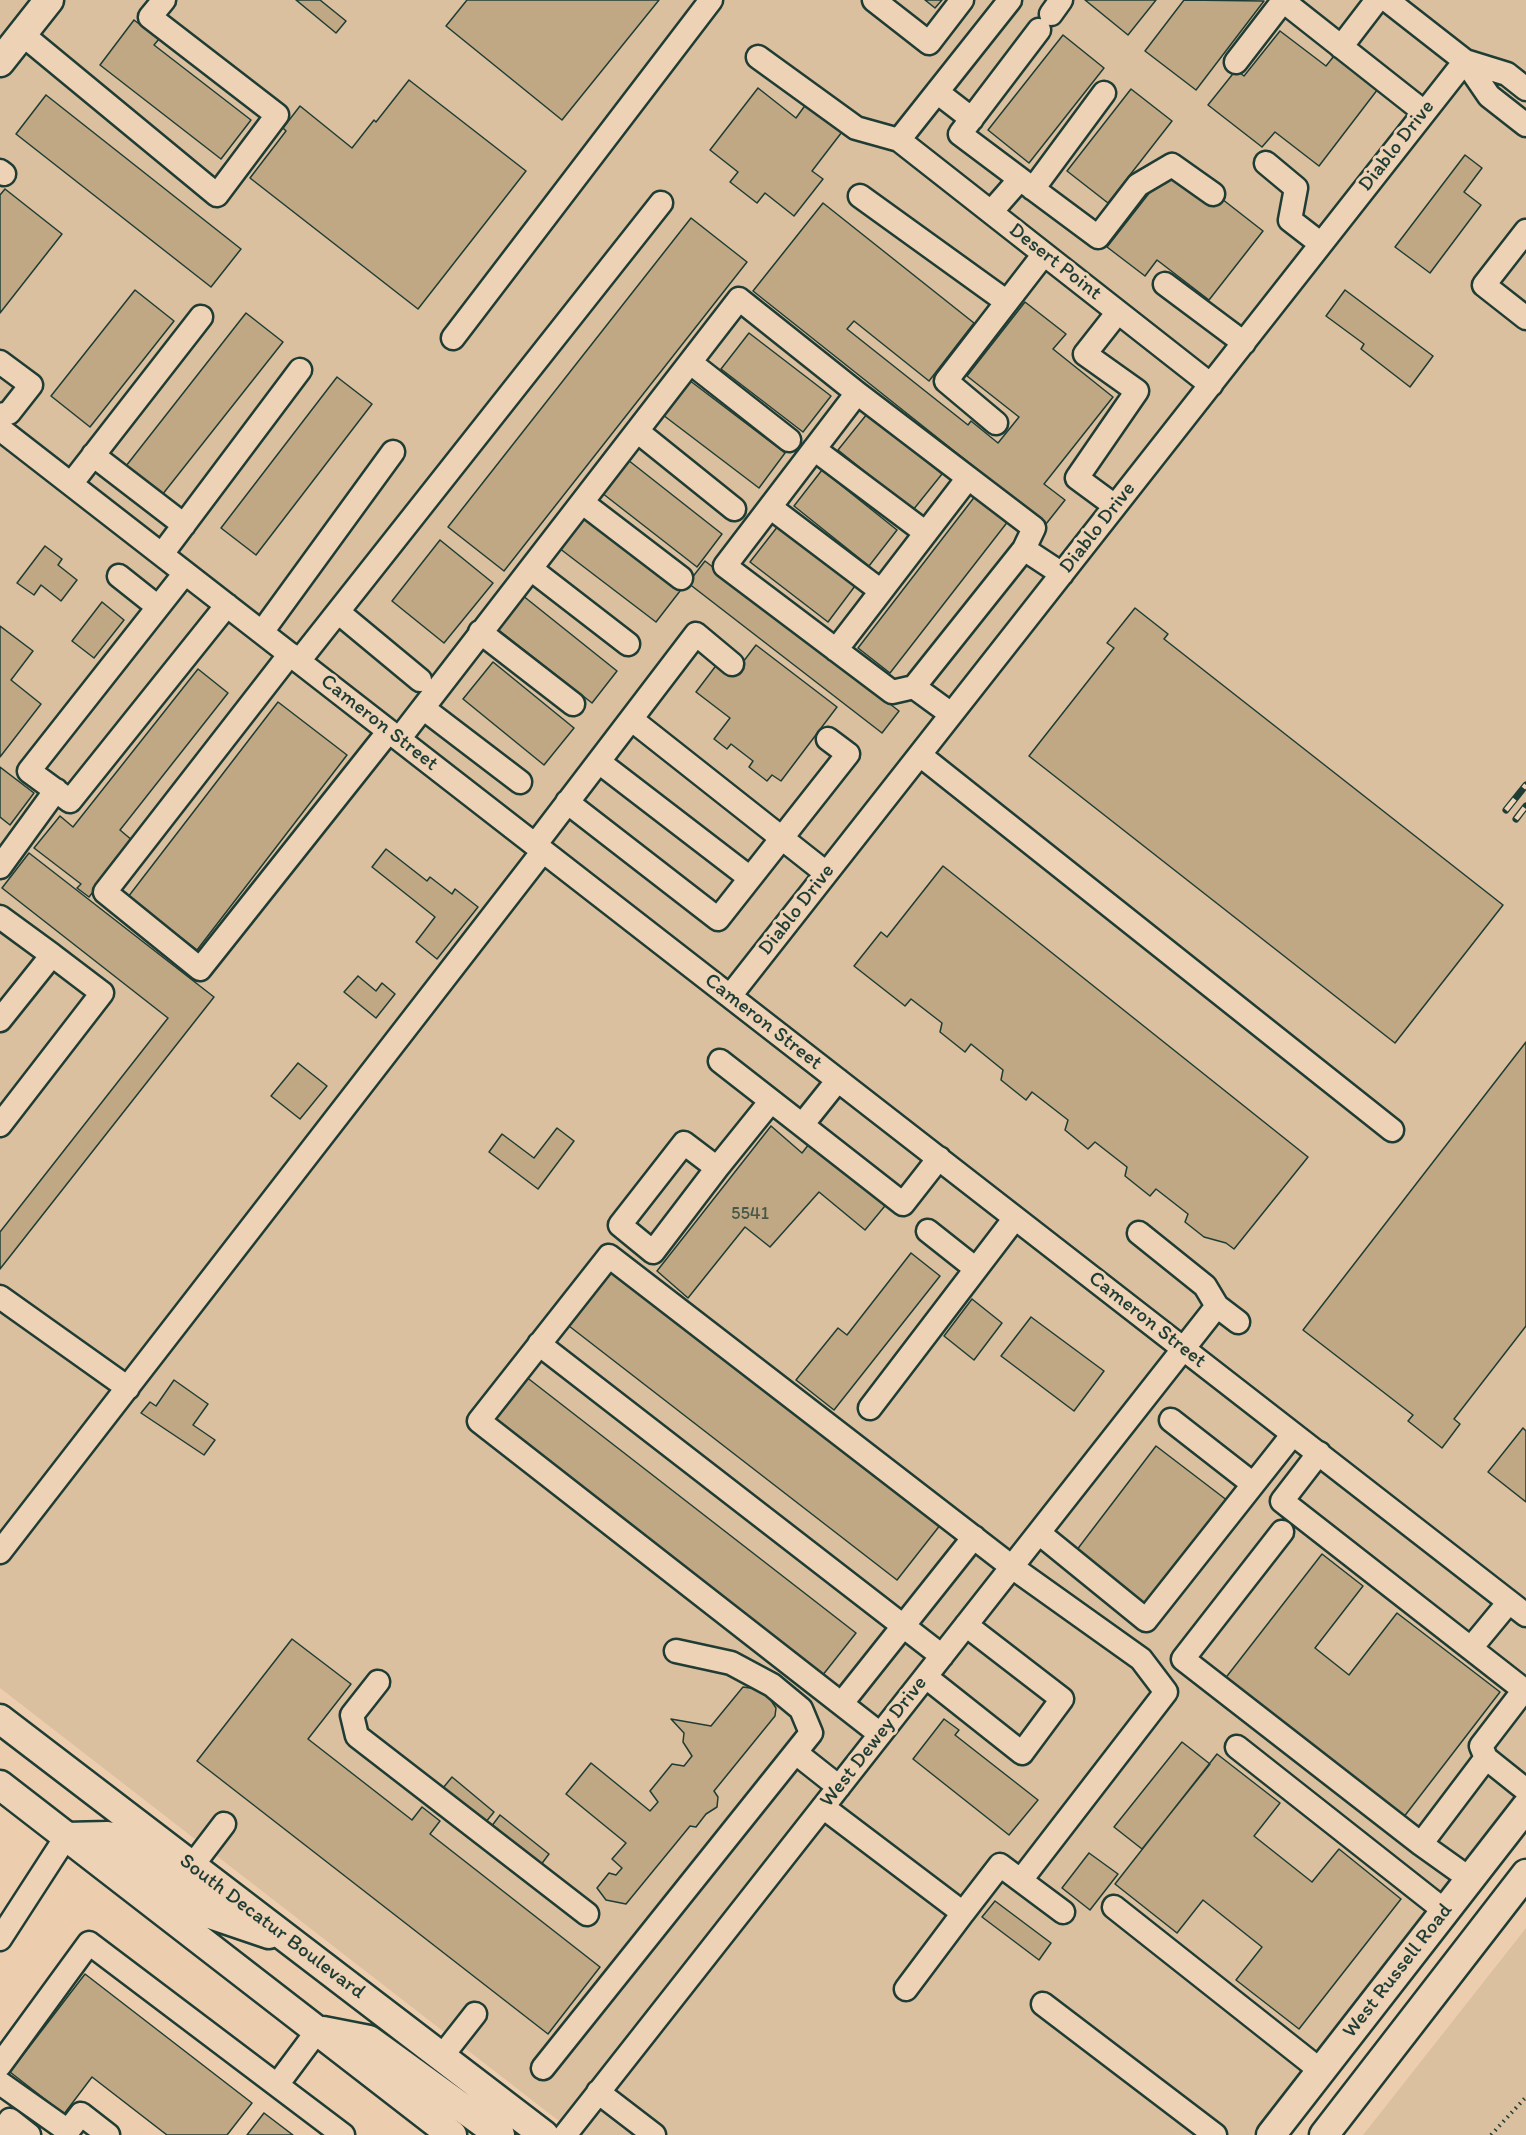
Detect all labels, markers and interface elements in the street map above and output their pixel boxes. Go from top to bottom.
street label: Diablo Drive [1353,95,1441,197]
street label: Desert Point [1004,218,1106,306]
street label: Diablo Drive [1054,477,1142,579]
street label: Cameron Street [315,669,443,777]
street label: Diablo Drive [753,859,841,961]
street label: Cameron Street [699,968,827,1076]
house number: 5541 [731,1203,769,1225]
street label: Cameron Street [1083,1266,1211,1374]
street label: West Dewey Drive [815,1671,933,1813]
street label: South Decatur Boulevard [174,1849,370,2005]
street label: West Russell Road [1338,1899,1458,2043]

